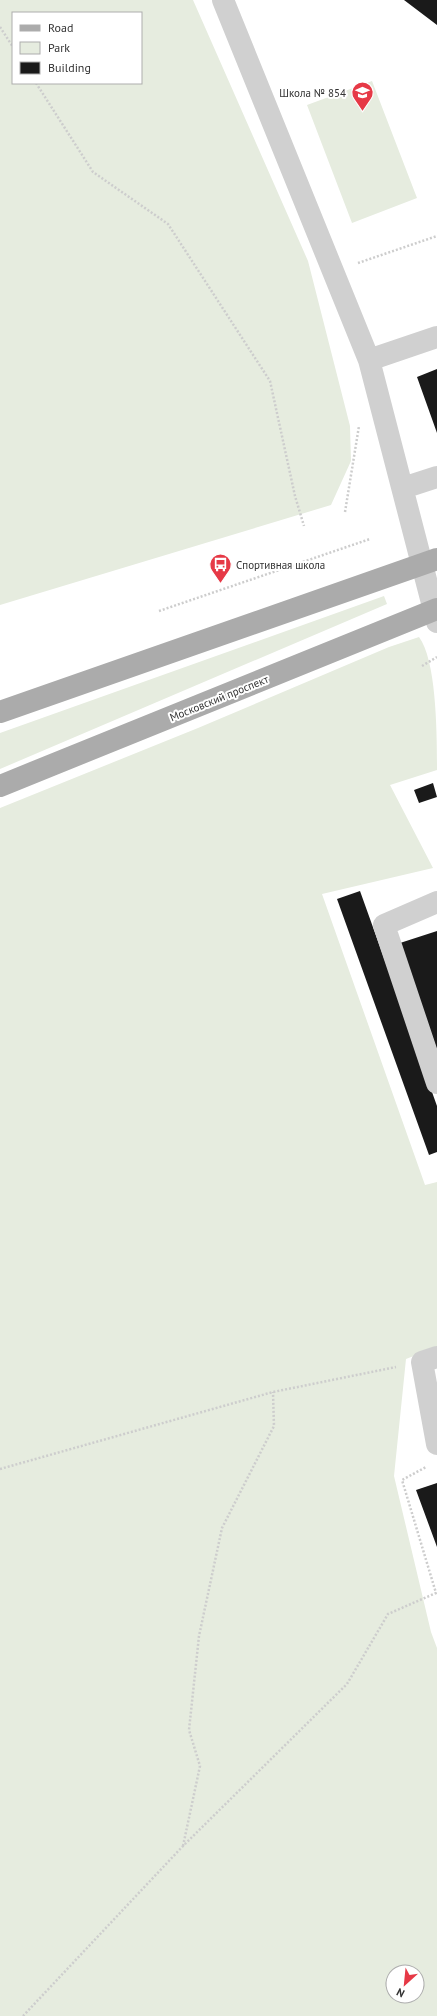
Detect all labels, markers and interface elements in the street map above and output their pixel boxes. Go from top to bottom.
legend [12,12,142,84]
text: Road [48,20,73,35]
text: Park [48,40,70,55]
text: Building [48,60,91,75]
school or university icon: Школа № 854 [349,80,375,113]
place label: Школа № 854 [279,86,346,100]
bus stop icon: Спортивная школа [207,552,233,585]
place label: Спортивная школа [236,558,325,572]
street label: Московский проспект [168,672,271,724]
north arrow [385,1964,425,2004]
text: N [394,1985,407,2001]

